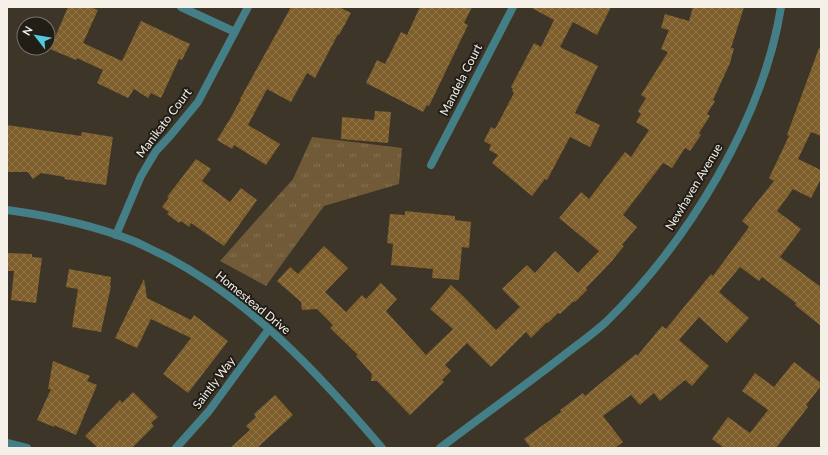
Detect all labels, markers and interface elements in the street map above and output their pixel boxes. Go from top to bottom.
north arrow [16,16,56,56]
text: N [19,24,35,38]
street label: Mandela Court [436,41,485,118]
street label: Manikato Court [133,85,195,160]
street label: Newhaven Avenue [662,141,725,233]
street label: Homestead Drive [213,268,294,337]
street label: Saintly Way [189,353,239,412]

